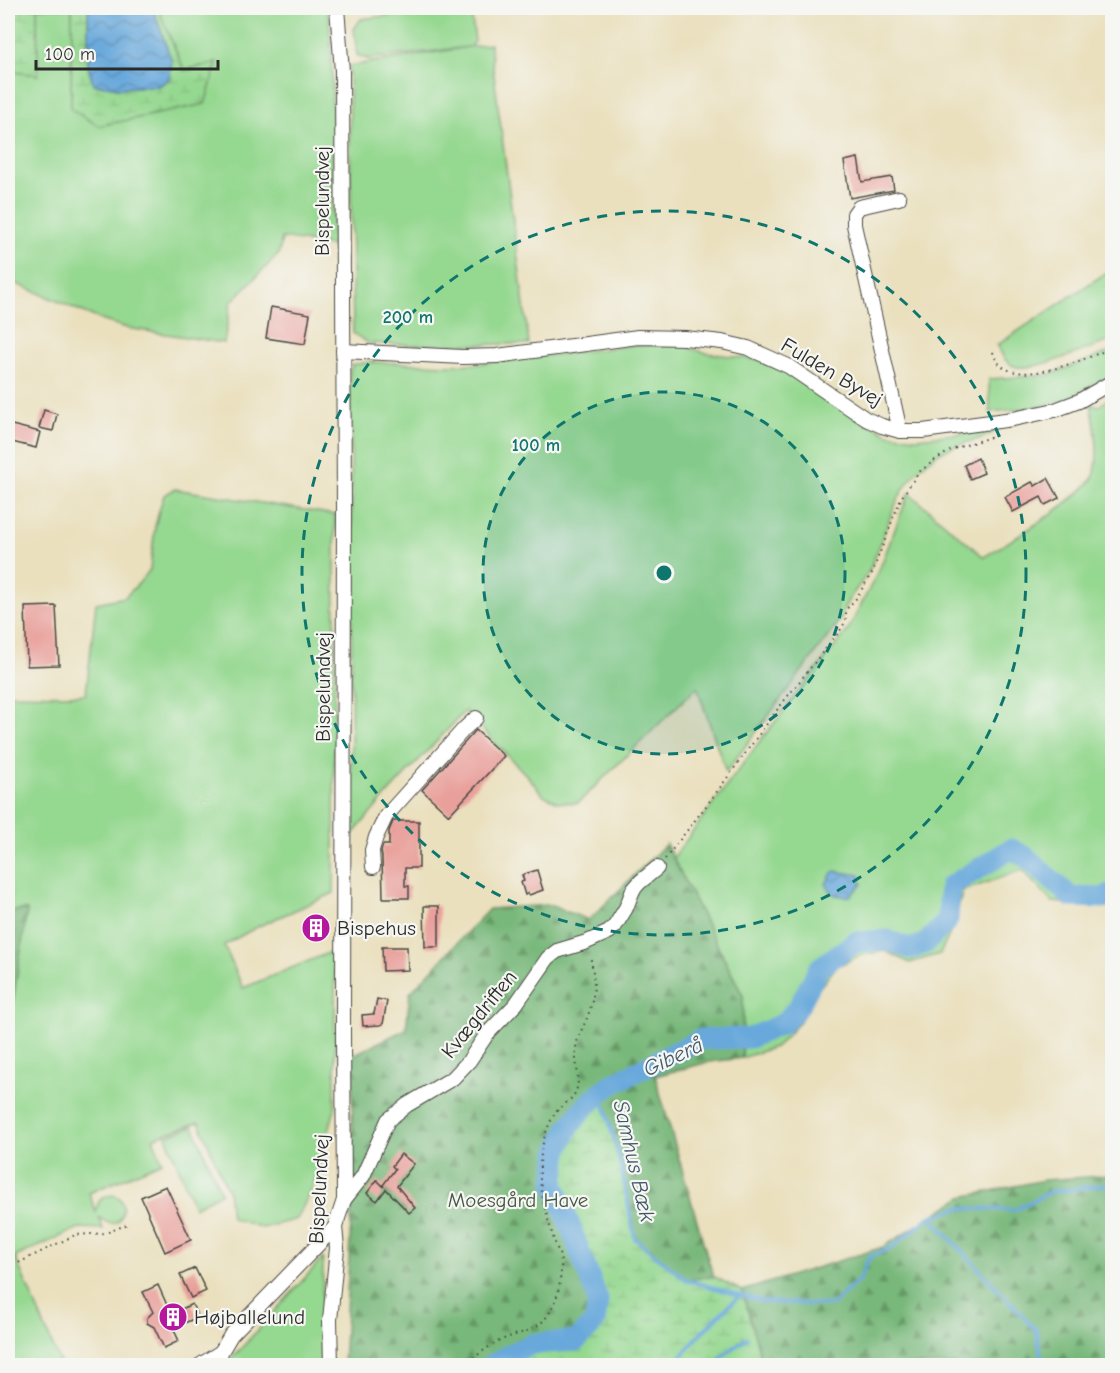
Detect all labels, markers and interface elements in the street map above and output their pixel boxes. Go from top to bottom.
scale bar [36,33,218,71]
text: 100 m [45,44,95,65]
street label: Bispelundvej [310,146,334,256]
text: 200 m [383,307,433,328]
street label: Fulden Byvej [777,332,887,412]
text: 100 m [512,435,560,456]
centre of rings [654,563,674,583]
street label: Bispelundvej [311,632,335,742]
building icon: Bispehus [300,912,332,944]
place label: Bispehus [337,916,416,940]
street label: Kvægdriften [436,965,522,1063]
water label: Giberå [639,1032,707,1082]
water label: Samhus Bæk [607,1098,661,1225]
street label: Bispelundvej [304,1133,334,1245]
park label: Moesgård Have [448,1188,588,1212]
building icon: Højballelund [157,1301,189,1333]
place label: Højballelund [194,1305,305,1329]

